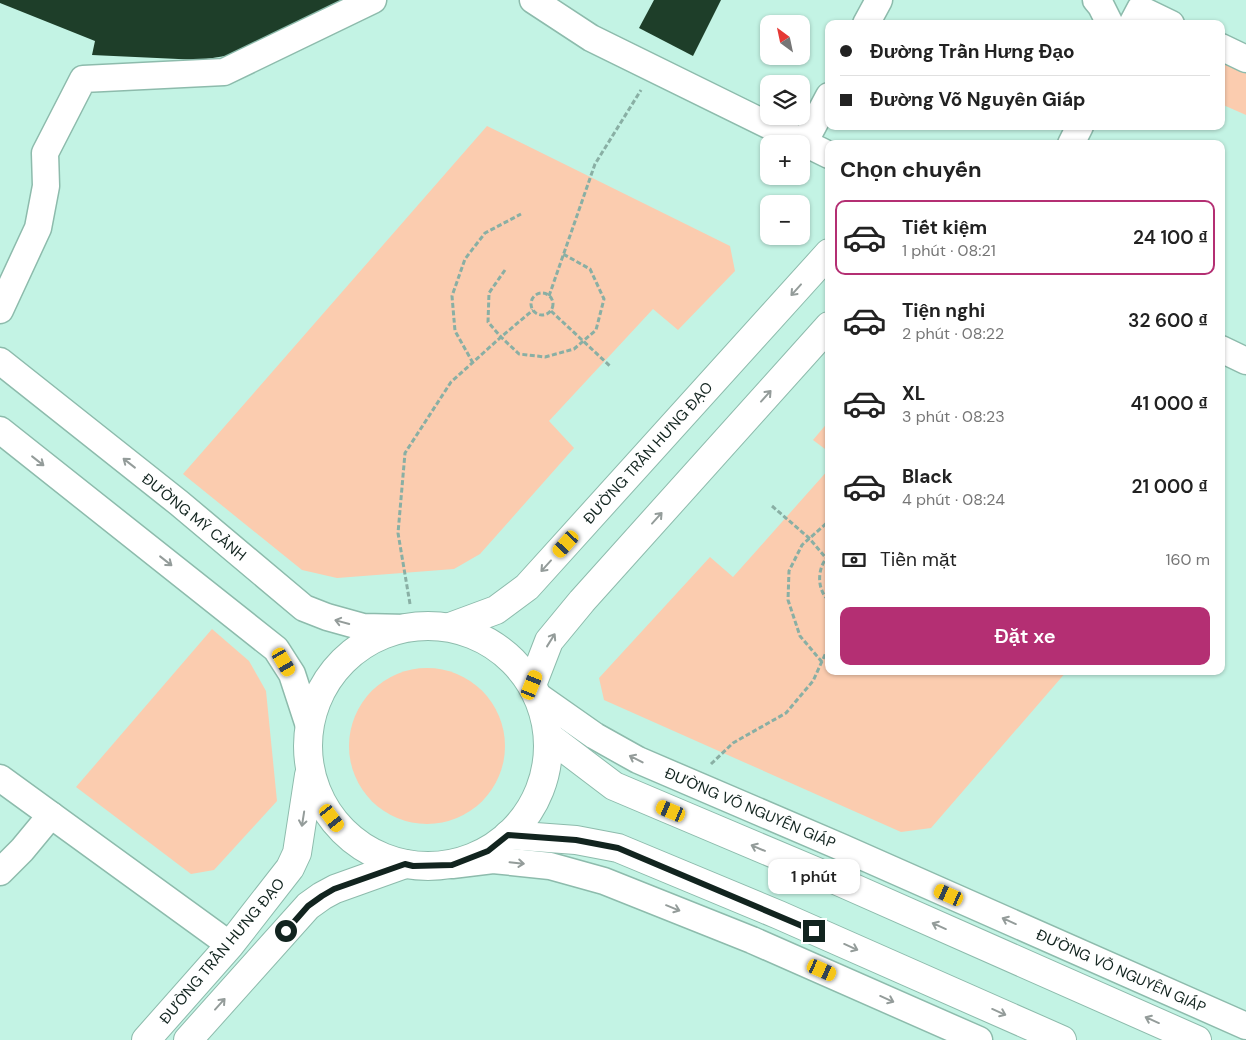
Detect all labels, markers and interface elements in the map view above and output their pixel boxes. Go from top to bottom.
north arrow [760,15,810,65]
map controls [760,15,810,245]
text: Đường Trần Hưng Đạo [870,39,1075,64]
button: layers [760,75,810,125]
text: Đường Võ Nguyên Giáp [870,87,1086,112]
button: + [760,135,810,185]
text: Chọn chuyến [840,155,982,184]
button: − [760,195,810,245]
icon: car [842,215,887,260]
text: Tiết kiệm [902,215,987,240]
text: 24 100 ₫ [1133,225,1208,250]
text: 1 phút · 08:21 [902,240,996,261]
one-way arrow [790,283,802,296]
icon: car [842,298,887,343]
text: Tiện nghi [902,298,985,323]
text: 32 600 ₫ [1128,308,1208,333]
text: 2 phút · 08:22 [902,323,1004,344]
street label: ĐƯỜNG TRẦN HƯNG ĐẠO [579,378,717,528]
icon: car [842,381,887,426]
text: XL [902,381,925,406]
one-way arrow [760,390,771,403]
text: 41 000 ₫ [1130,391,1208,416]
text: 3 phút · 08:23 [902,406,1005,427]
one-way arrow [31,455,44,466]
one-way arrow [123,458,136,469]
icon: car [842,464,887,509]
text: Black [902,464,953,489]
street label: ĐƯỜNG MỸ CẢNH [138,469,250,565]
text: 21 000 ₫ [1132,474,1208,499]
text: 4 phút · 08:24 [902,489,1005,510]
one-way arrow [651,511,663,524]
car [550,528,581,560]
icon: cash [840,546,868,574]
text: Tiền mặt [880,547,957,572]
text: 160 m [1166,549,1210,570]
one-way arrow [159,556,172,567]
one-way arrow [540,559,552,572]
button: Đặt xe [840,607,1210,665]
one-way arrow [334,616,350,626]
one-way arrow [547,634,557,648]
car [270,645,297,679]
car [519,668,544,702]
one-way arrow [628,754,643,764]
street label: ĐƯỜNG VÕ NGUYÊN GIÁP [661,763,839,853]
car [654,798,687,824]
car [316,802,347,834]
one-way arrow [297,811,307,827]
one-way arrow [751,842,766,852]
one-way arrow [509,858,525,868]
callout: 1 phút [768,858,860,894]
text: 1 phút [791,866,837,887]
street label: ĐƯỜNG TRẦN HƯNG ĐẠO [155,874,289,1028]
car [932,882,965,908]
one-way arrow [665,904,680,913]
one-way arrow [1002,916,1017,926]
route start [275,920,297,942]
route end [803,920,825,942]
one-way arrow [932,921,947,931]
street label: ĐƯỜNG VÕ NGUYÊN GIÁP [1033,924,1209,1018]
one-way arrow [843,942,858,952]
car [805,957,838,983]
one-way arrow [879,995,894,1005]
one-way arrow [214,997,226,1010]
one-way arrow [991,1008,1006,1018]
one-way arrow [1145,1015,1160,1025]

